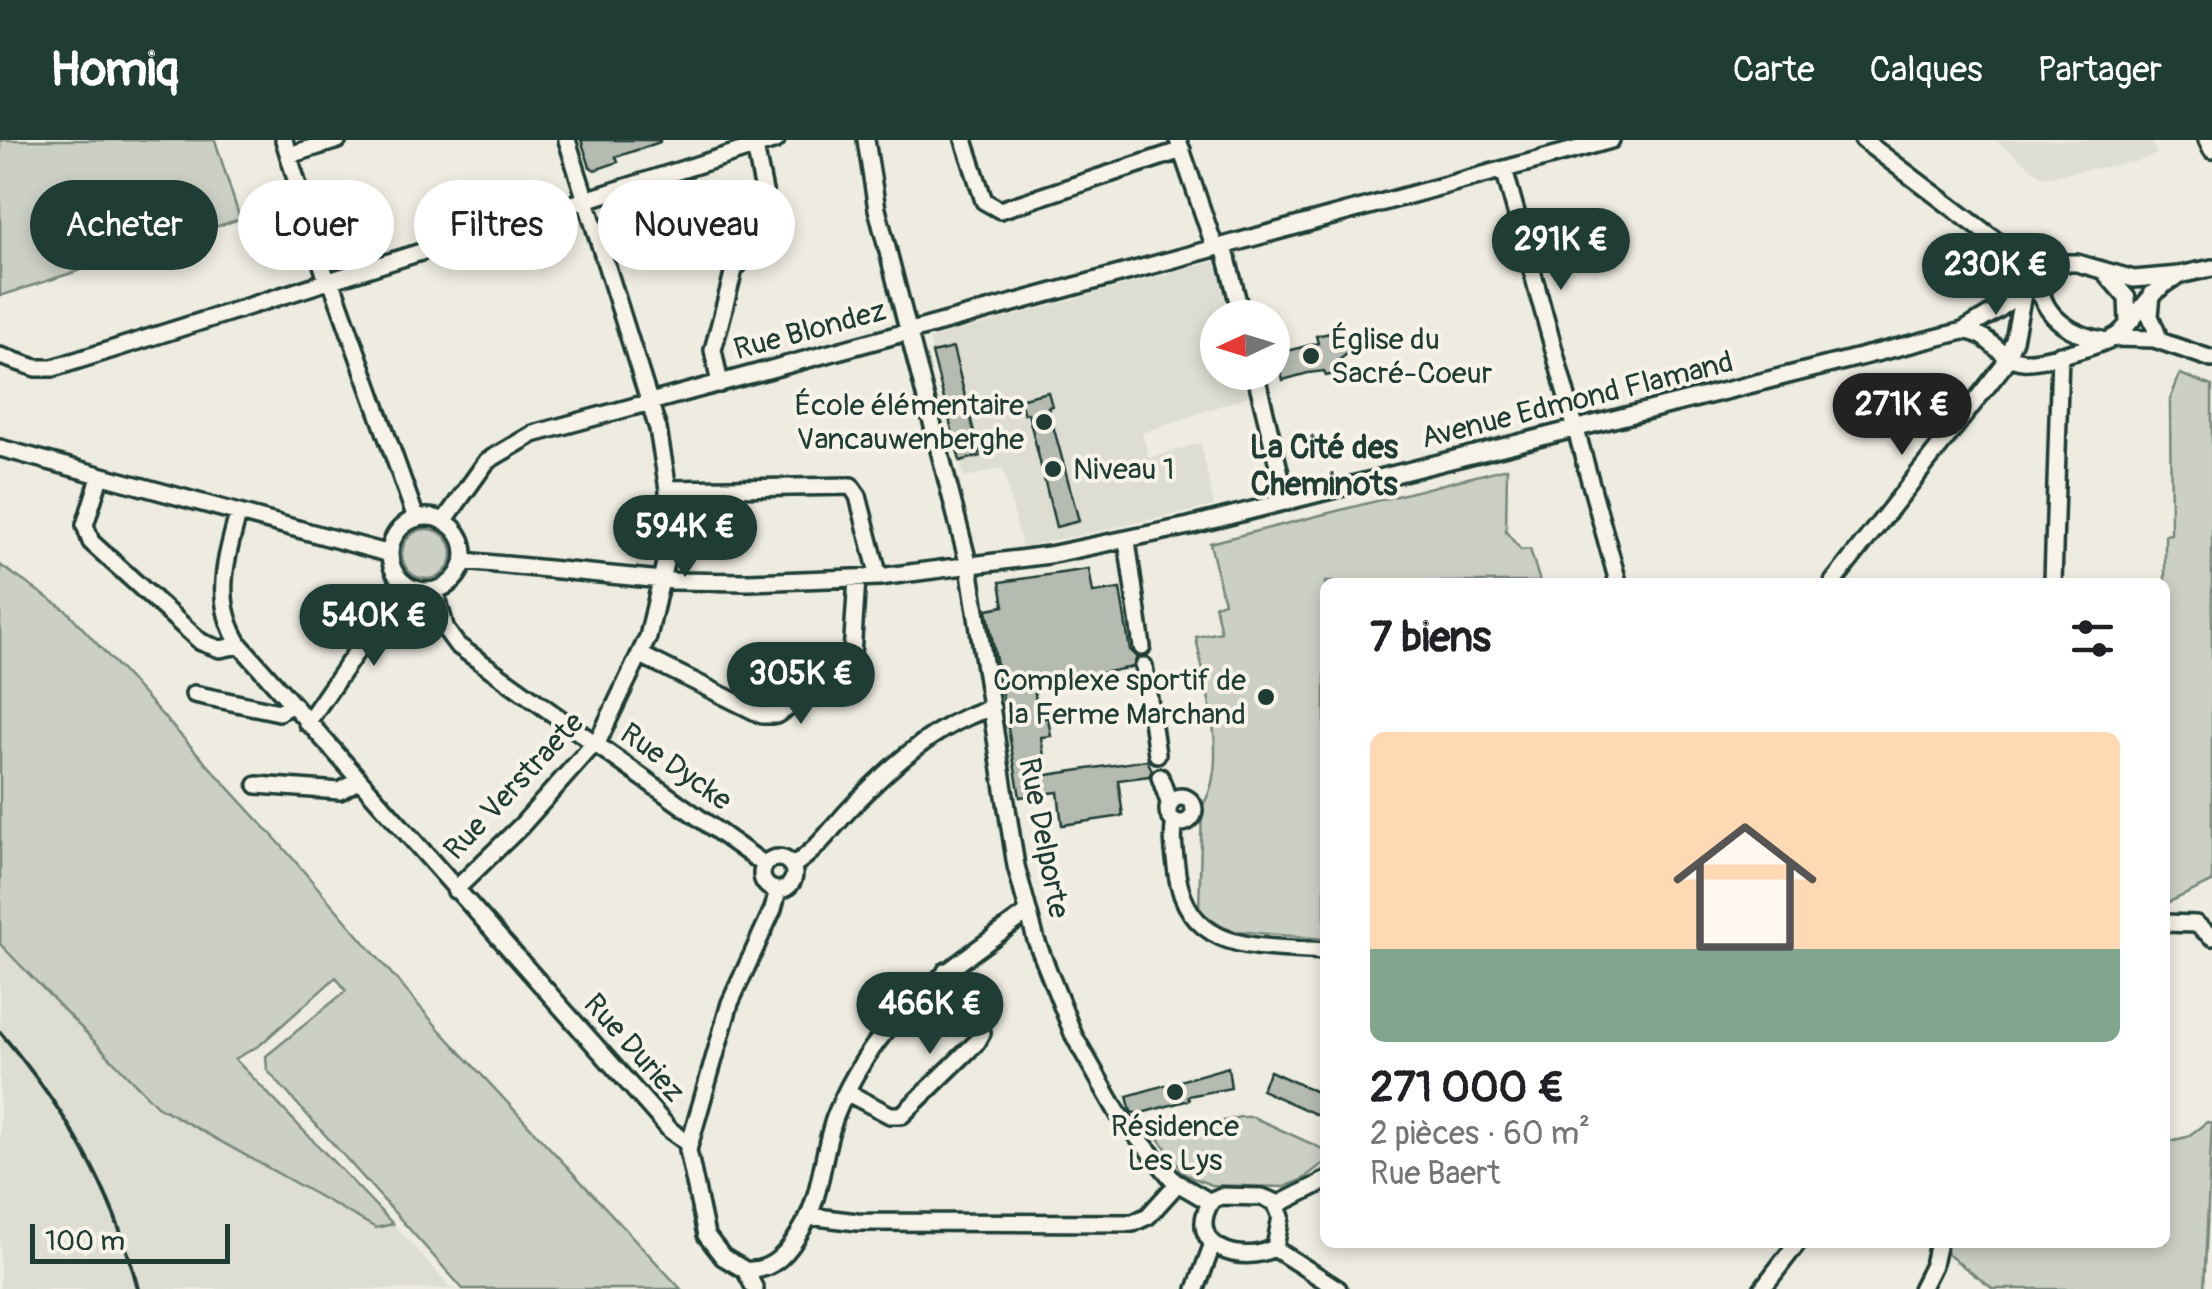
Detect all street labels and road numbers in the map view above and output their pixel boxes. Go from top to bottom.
street label: Rue Blondez [730,292,890,368]
street label: Avenue Edmond Flamand [1417,343,1737,457]
street label: Rue Verstraete [436,704,592,868]
street label: Rue Dycke [613,715,739,819]
street label: Rue Delporte [1010,755,1078,921]
street label: Rue Duriez [576,986,692,1110]

